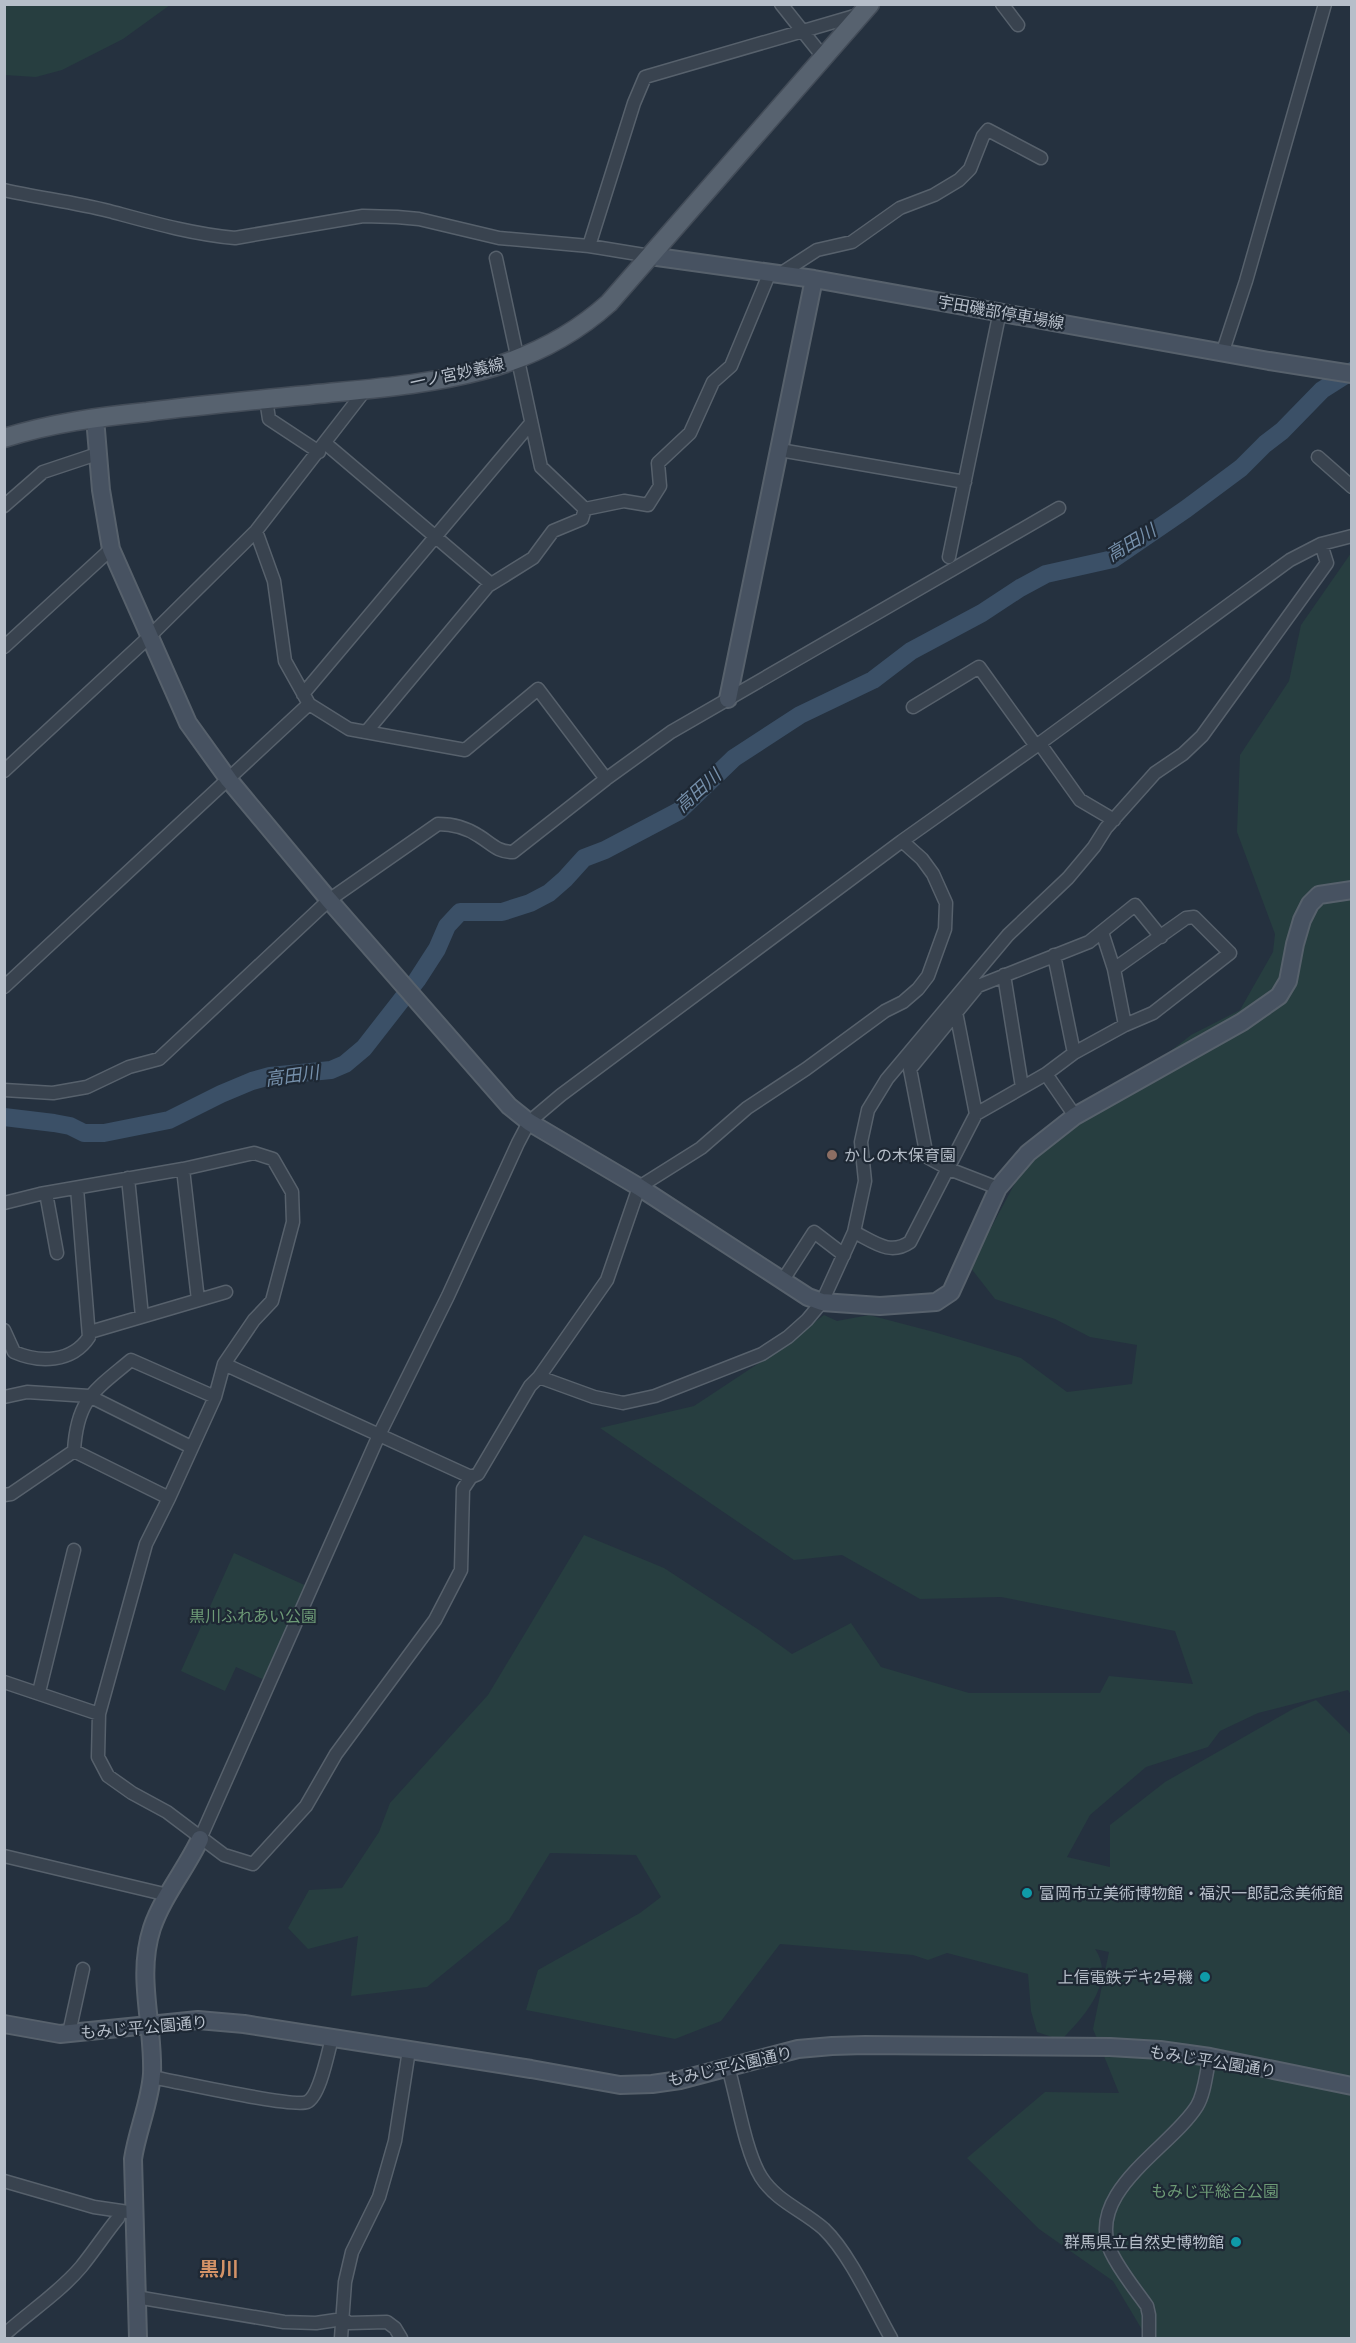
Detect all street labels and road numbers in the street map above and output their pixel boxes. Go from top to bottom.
street label: 宇田磯部停車場線 [936,290,1066,334]
street label: 一ノ宮妙義線 [408,352,506,394]
street label: もみじ平公園通り [79,2010,209,2044]
street label: もみじ平公園通り [1148,2040,1278,2082]
street label: もみじ平公園通り [665,2041,795,2091]

